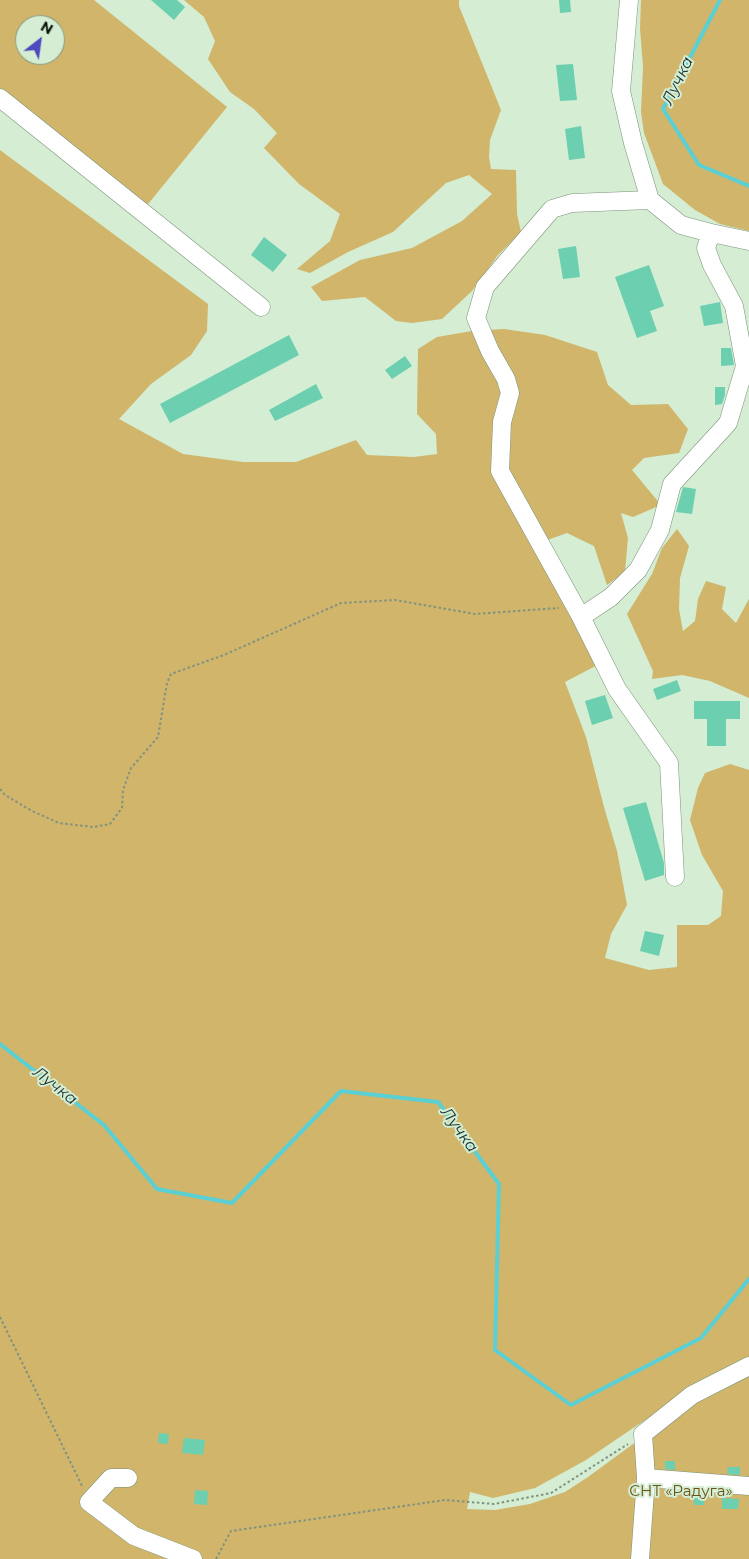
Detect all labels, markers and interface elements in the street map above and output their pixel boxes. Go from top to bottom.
north arrow [15,15,65,65]
text: N [38,17,56,38]
water label: Лучка [658,54,698,108]
water label: Лучка [29,1063,81,1109]
water label: Лучка [436,1104,482,1156]
park label: СНТ «Радуга» [629,1483,733,1501]

